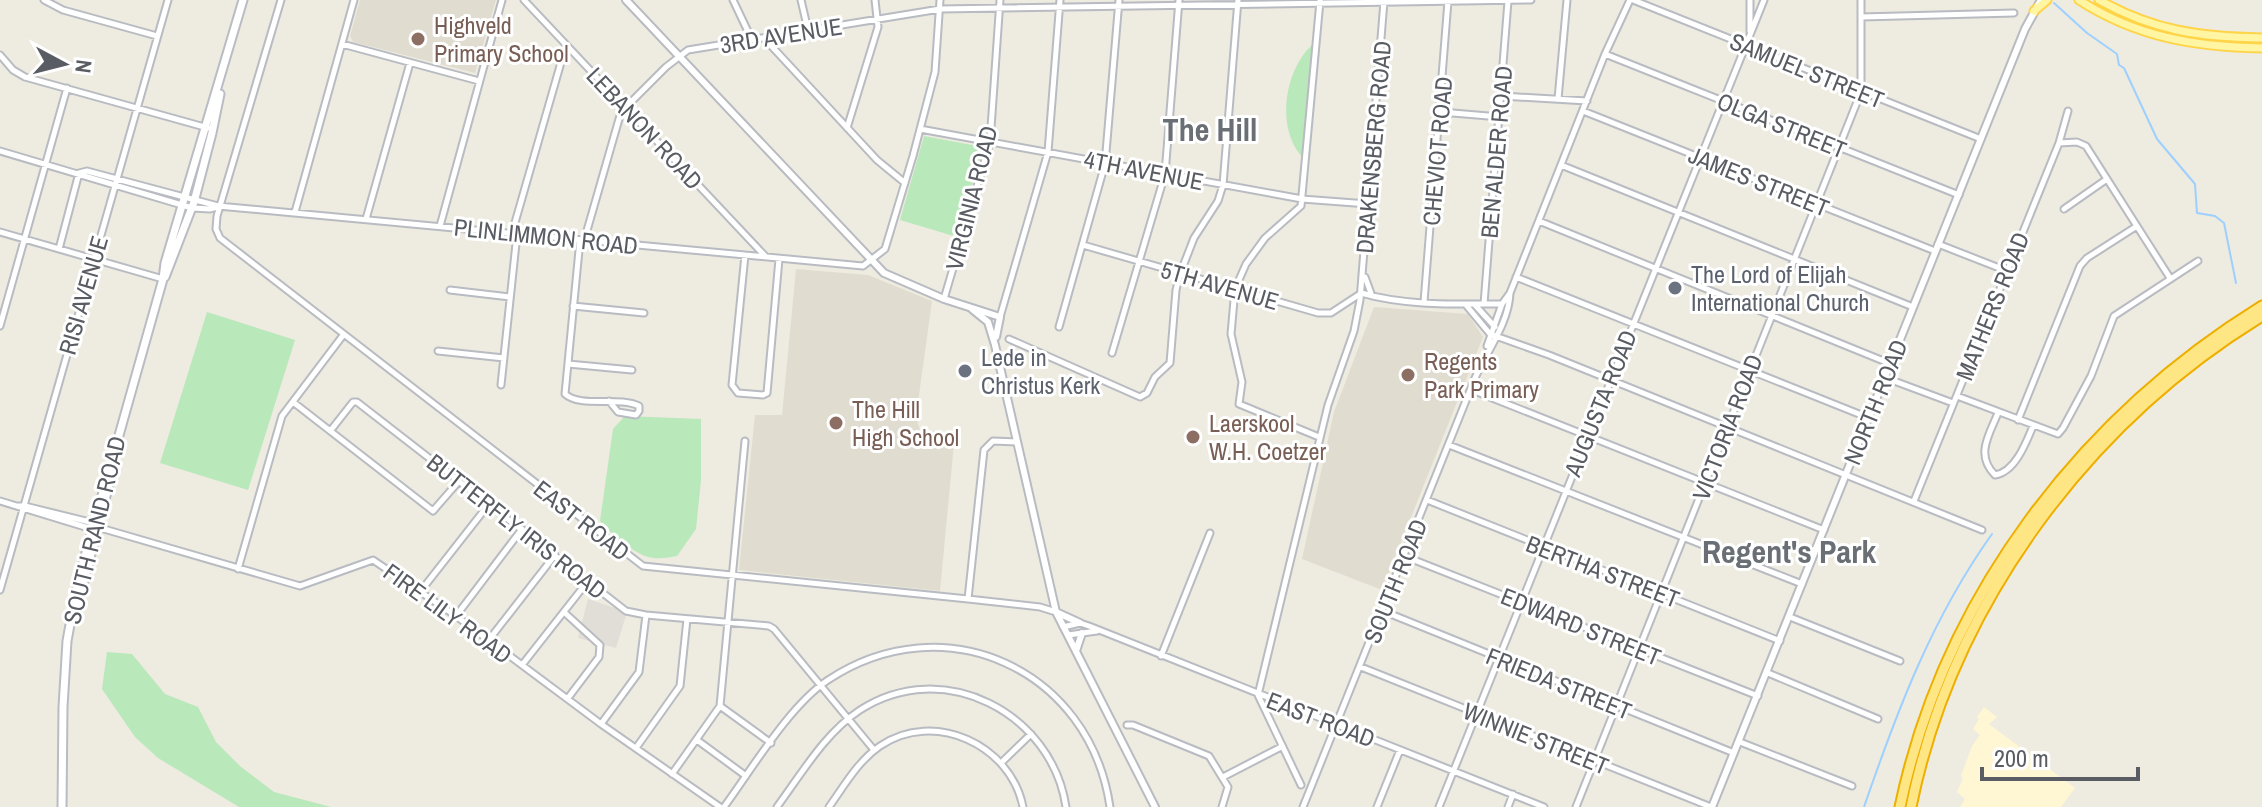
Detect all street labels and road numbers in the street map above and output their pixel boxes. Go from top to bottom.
street label: 3RD AVENUE [718,10,844,60]
street label: SAMUEL STREET [1725,25,1889,115]
street label: DRAKENSBERG ROAD [1348,39,1398,255]
street label: LEBANON ROAD [580,60,710,196]
street label: BEN ALDER ROAD [1473,65,1519,239]
street label: CHEVIOT ROAD [1415,75,1459,227]
street label: OLGA STREET [1713,85,1851,165]
street label: VIRGINIA ROAD [938,122,1004,274]
street label: JAMES STREET [1684,138,1834,224]
street label: 4TH AVENUE [1082,143,1206,197]
street label: PLINLIMMON ROAD [452,210,640,262]
street label: MATHERS ROAD [1948,227,2036,385]
street label: RISI AVENUE [51,232,115,358]
street label: 5TH AVENUE [1157,253,1283,317]
street label: AUGUSTA ROAD [1556,325,1644,482]
street label: NORTH ROAD [1835,335,1915,469]
street label: VICTORIA ROAD [1684,349,1770,505]
street label: SOUTH RAND ROAD [55,433,133,627]
street label: BUTTERFLY IRIS ROAD [421,446,613,606]
street label: EAST ROAD [527,472,637,568]
street label: SOUTH ROAD [1356,514,1434,648]
street label: BERTHA STREET [1522,527,1684,615]
street label: FIRE LILY ROAD [377,556,519,670]
street label: EDWARD STREET [1496,579,1666,673]
street label: FRIEDA STREET [1482,639,1636,727]
street label: EAST ROAD [1262,684,1380,754]
street label: WINNIE STREET [1459,694,1613,782]

